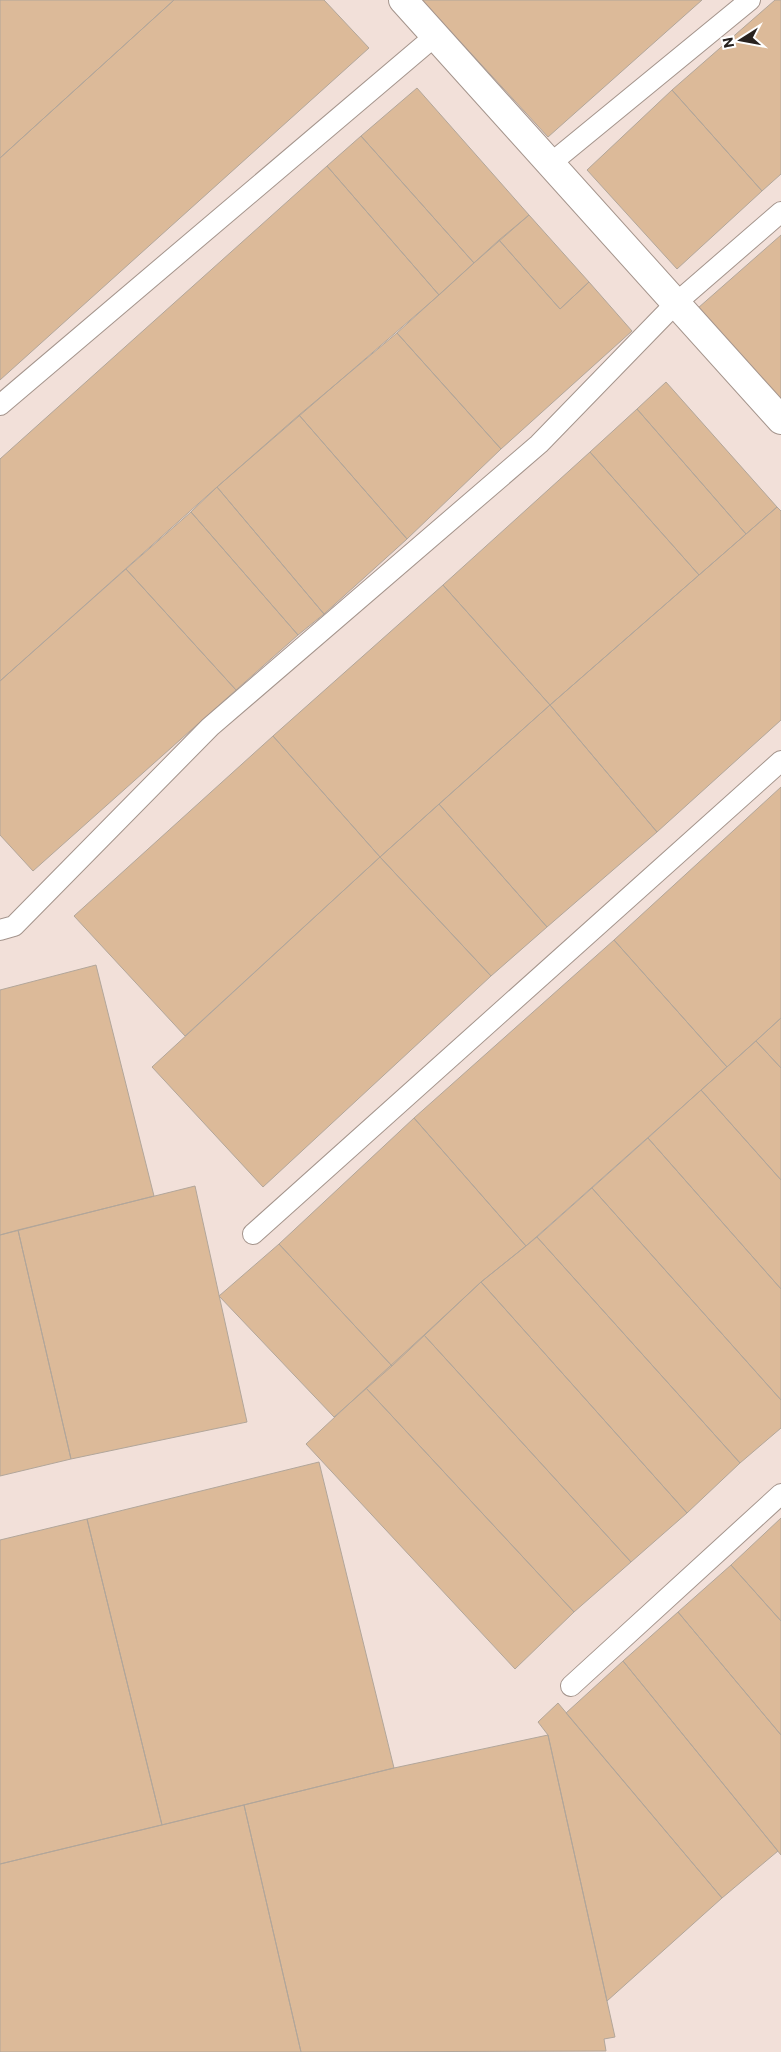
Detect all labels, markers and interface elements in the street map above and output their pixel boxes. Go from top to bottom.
north arrow [716,15,766,65]
text: N [718,36,737,49]

